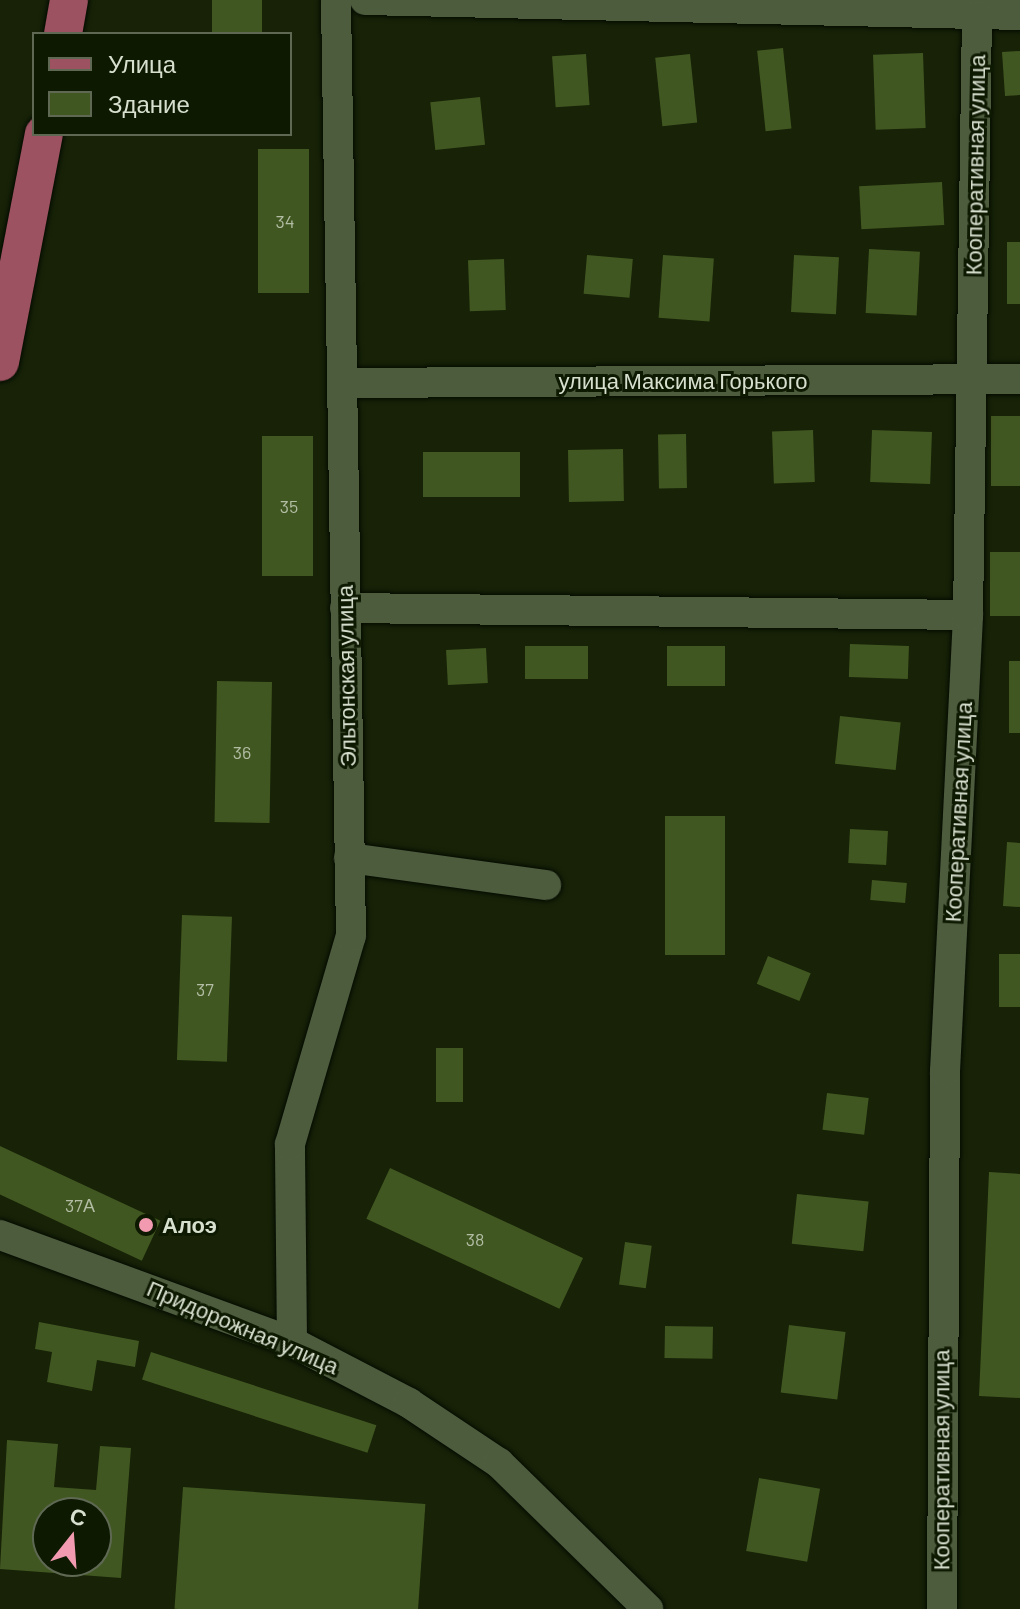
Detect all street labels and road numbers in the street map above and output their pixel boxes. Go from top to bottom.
street label: Кооперативная улица [960,54,990,276]
street label: улица Максима Горького [559,368,807,394]
street label: Эльтонская улица [331,585,361,767]
street label: Кооперативная улица [939,701,977,923]
street label: Придорожная улица [143,1275,343,1379]
street label: Кооперативная улица [928,1350,954,1570]

